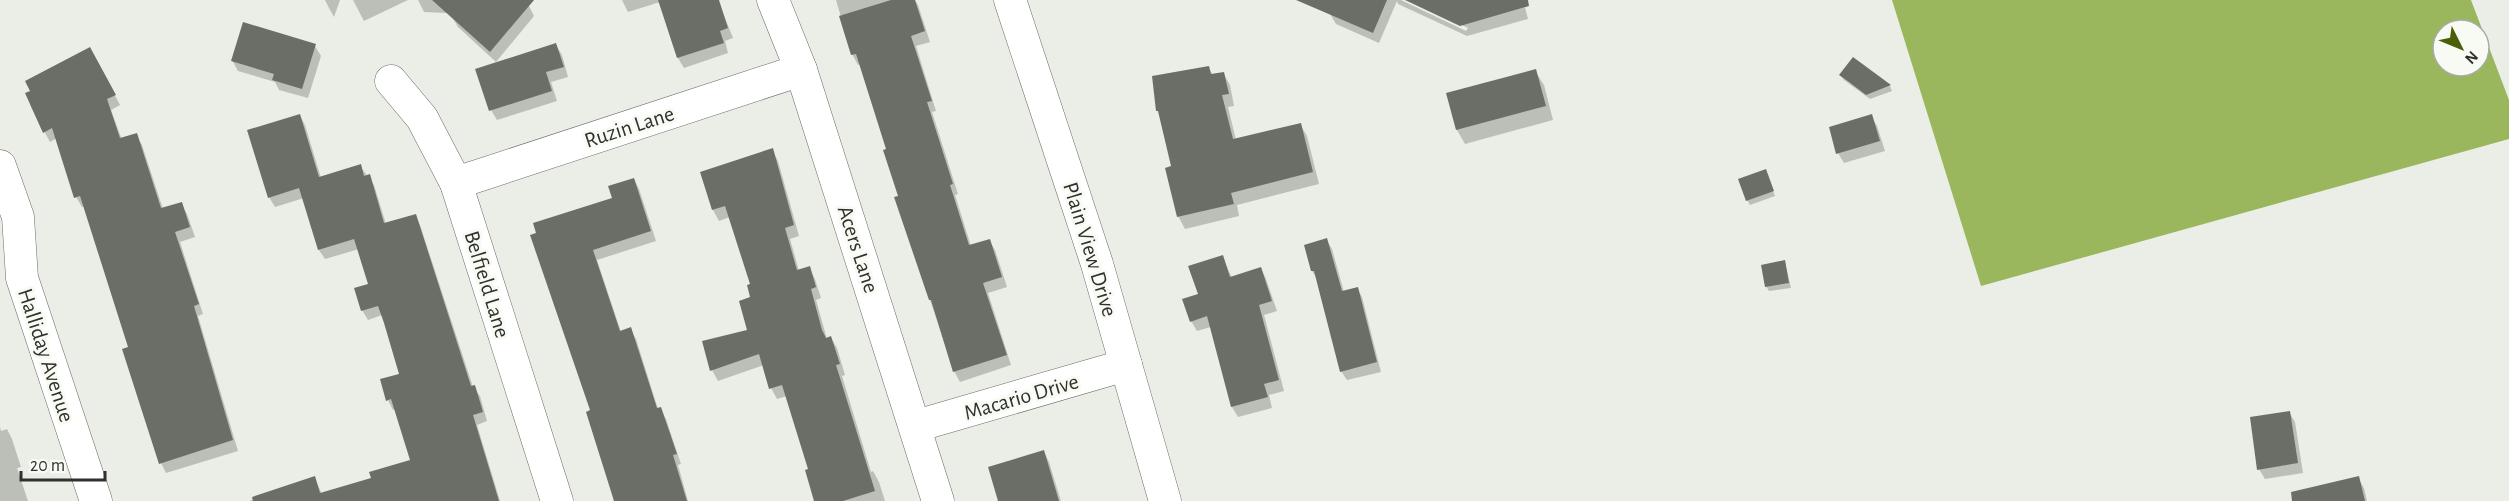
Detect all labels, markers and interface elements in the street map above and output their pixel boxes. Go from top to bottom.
north arrow [2431,18,2491,78]
text: N [2462,48,2481,67]
street label: Ruzin Lane [582,102,677,152]
street label: Plain View Drive [1059,179,1121,319]
street label: Acers Lane [834,203,882,296]
street label: Belfield Lane [460,228,514,340]
street label: Halliday Avenue [14,286,78,425]
street label: Macario Drive [961,370,1081,424]
scale bar [21,444,105,482]
text: 20 m [30,457,65,475]

